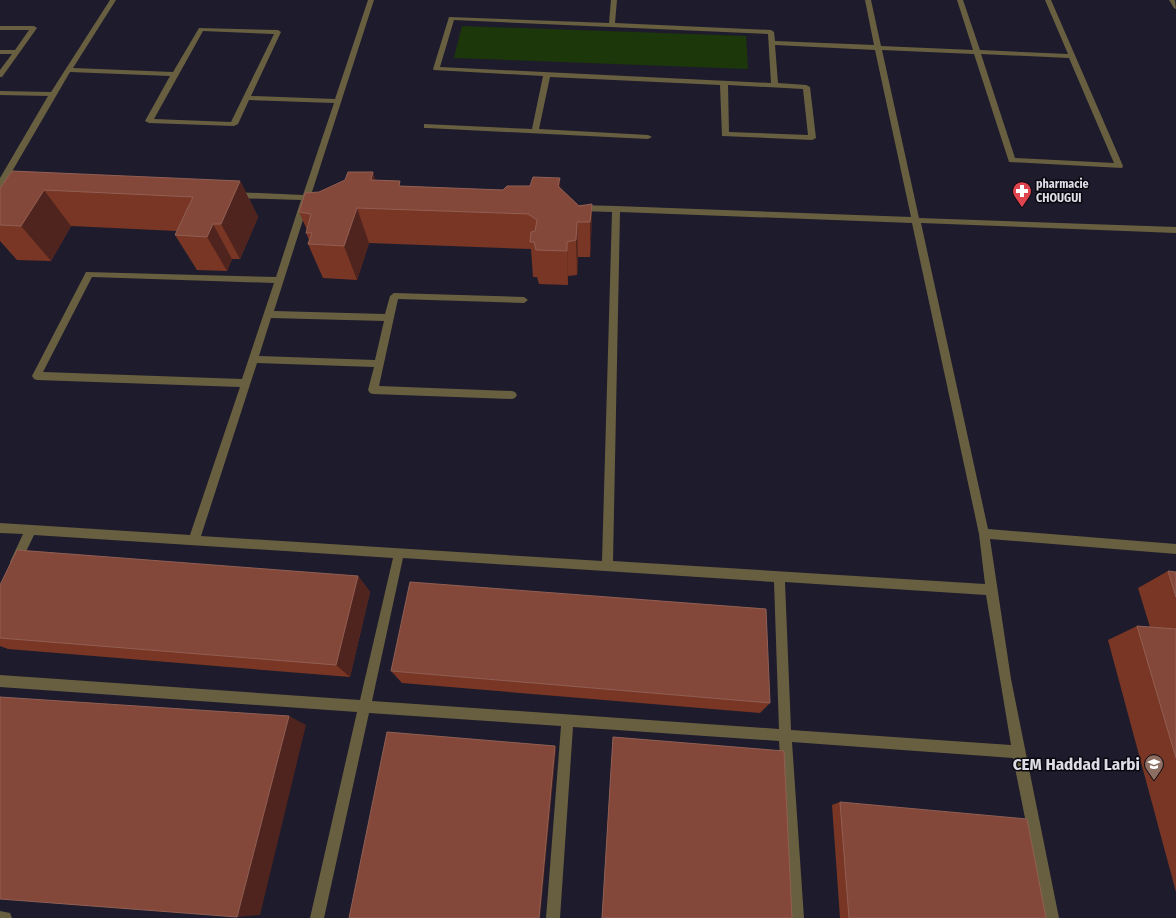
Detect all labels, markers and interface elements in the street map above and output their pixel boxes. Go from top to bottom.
place label: pharmacie CHOUGUI [1036,177,1089,205]
pharmacy icon: pharmacie CHOUGUI [1011,180,1033,208]
school or university icon: CEM Haddad Larbi [1143,753,1165,781]
place label: CEM Haddad Larbi [1013,754,1140,775]

